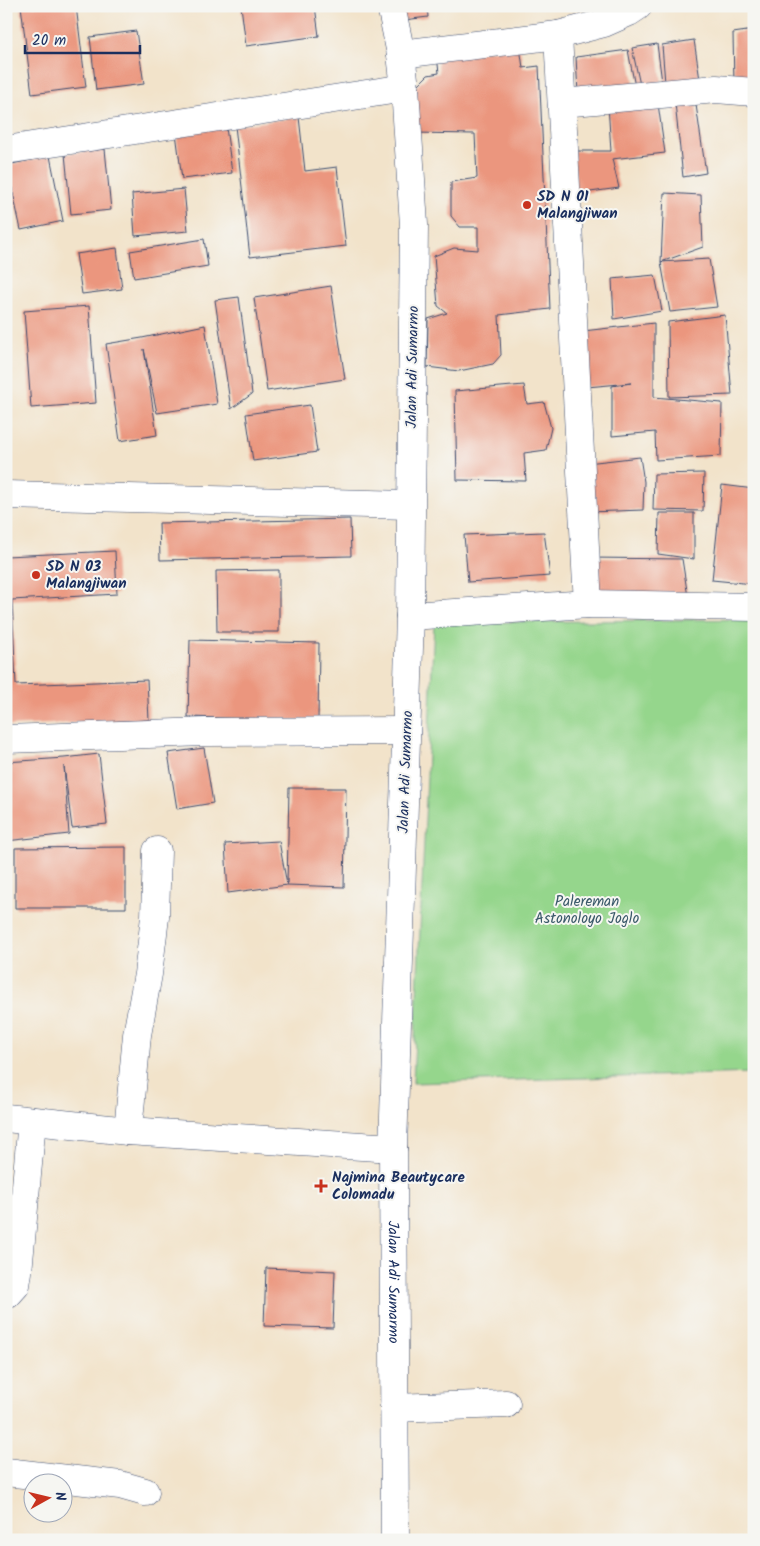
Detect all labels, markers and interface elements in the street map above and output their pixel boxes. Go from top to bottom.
scale bar [25,22,140,54]
text: 20 m [32,29,66,53]
place label: SD N 01 Malangjiwan [537,185,618,226]
marker: SD N 01 Malangjiwan [521,199,533,211]
street label: Jalan Adi Sumarmo [400,305,426,429]
place label: SD N 03 Malangjiwan [46,555,127,596]
marker: SD N 03 Malangjiwan [30,569,42,581]
street label: Jalan Adi Sumarmo [392,710,420,834]
park label: Palereman Astonoloyo Joglo [535,890,640,931]
place label: Najmina Beautycare Colomadu [332,1166,466,1207]
marker: Najmina Beautycare Colomadu [314,1179,328,1193]
street label: Jalan Adi Sumarmo [380,1221,405,1344]
north arrow [22,1474,72,1524]
text: N [48,1490,71,1502]

